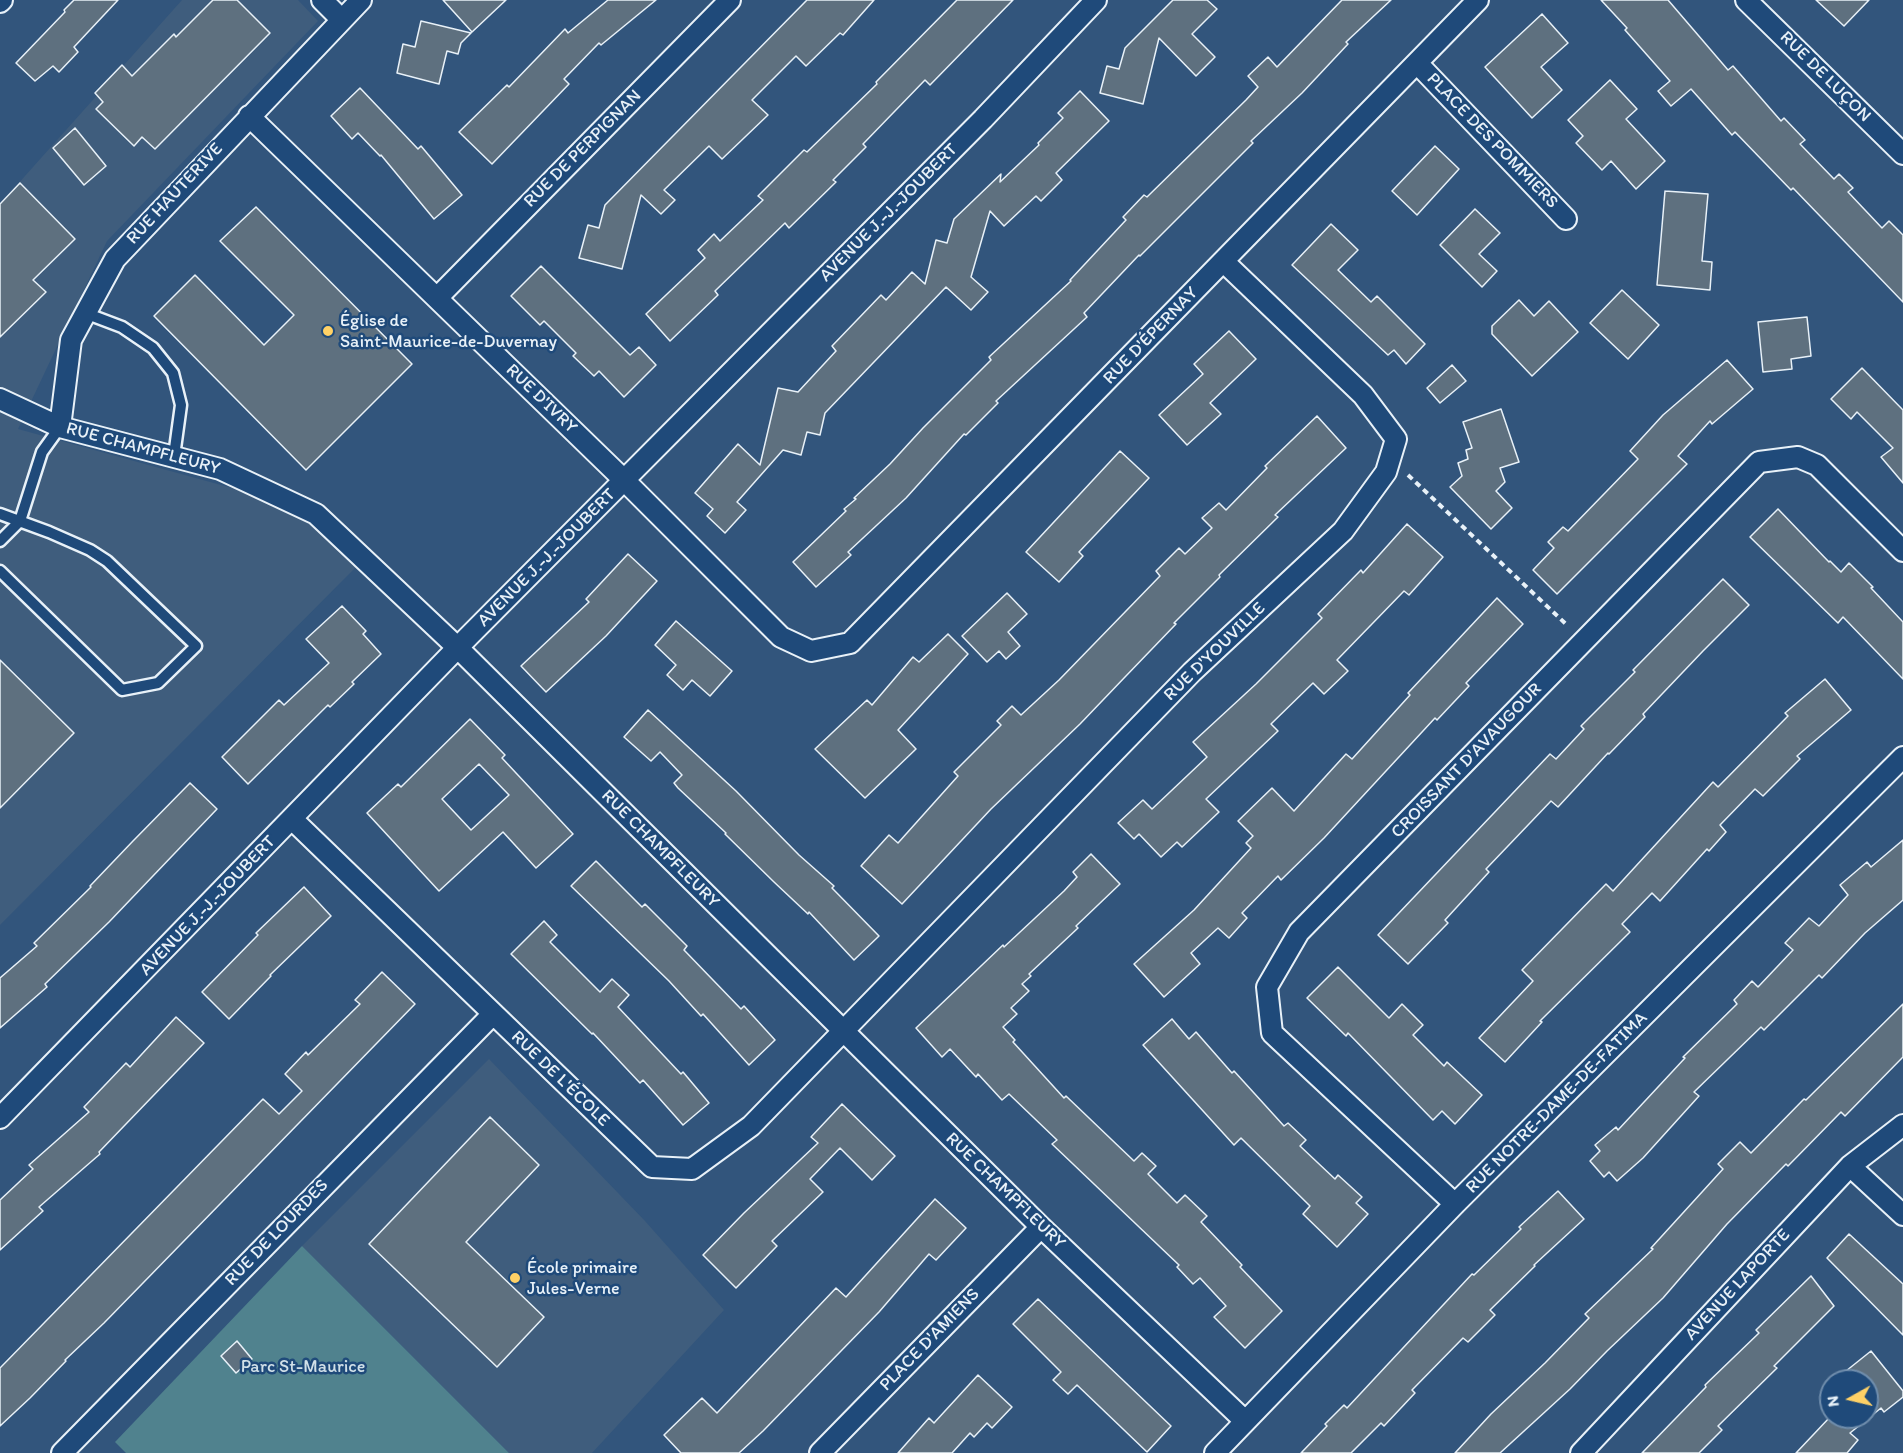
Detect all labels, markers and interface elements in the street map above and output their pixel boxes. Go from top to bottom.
street label: RUE DE LUÇON [1775,27,1875,127]
street label: PLACE DES POMMIERS [1422,69,1562,213]
street label: RUE DE PERPIGNAN [520,86,646,212]
street label: RUE HAUTERIVE [122,139,228,249]
street label: AVENUE J.-J.-JOUBERT [815,139,963,287]
street label: RUE D'ÉPERNAY [1099,283,1203,389]
place label: Église de Saint-Maurice-de-Duvernay [340,310,557,352]
marker: Église de Saint-Maurice-de-Duvernay [321,324,335,338]
street label: RUE D'IVRY [501,360,581,438]
street label: RUE CHAMPFLEURY [64,418,222,480]
street label: AVENUE J.-J.-JOUBERT [473,484,621,632]
street label: RUE D'YOUVILLE [1160,598,1270,706]
street label: CROISSANT D'AVAUGOUR [1387,679,1547,843]
street label: RUE CHAMPFLEURY [596,785,724,913]
street label: AVENUE J.-J.-JOUBERT [135,831,281,981]
street label: RUE NOTRE-DAME-DE-FATIMA [1462,1008,1652,1198]
street label: RUE DE L'ÉCOLE [506,1026,614,1132]
street label: RUE CHAMPFLEURY [941,1128,1069,1254]
street label: RUE DE LOURDES [221,1175,333,1291]
street label: AVENUE LAPORTE [1681,1225,1795,1345]
place label: École primaire Jules-Verne [527,1257,638,1300]
marker: École primaire Jules-Verne [508,1271,522,1285]
street label: PLACE D'AMIENS [875,1284,985,1396]
park label: Parc St-Maurice [241,1356,365,1378]
north arrow [1819,1369,1879,1429]
text: N [1823,1395,1843,1408]

